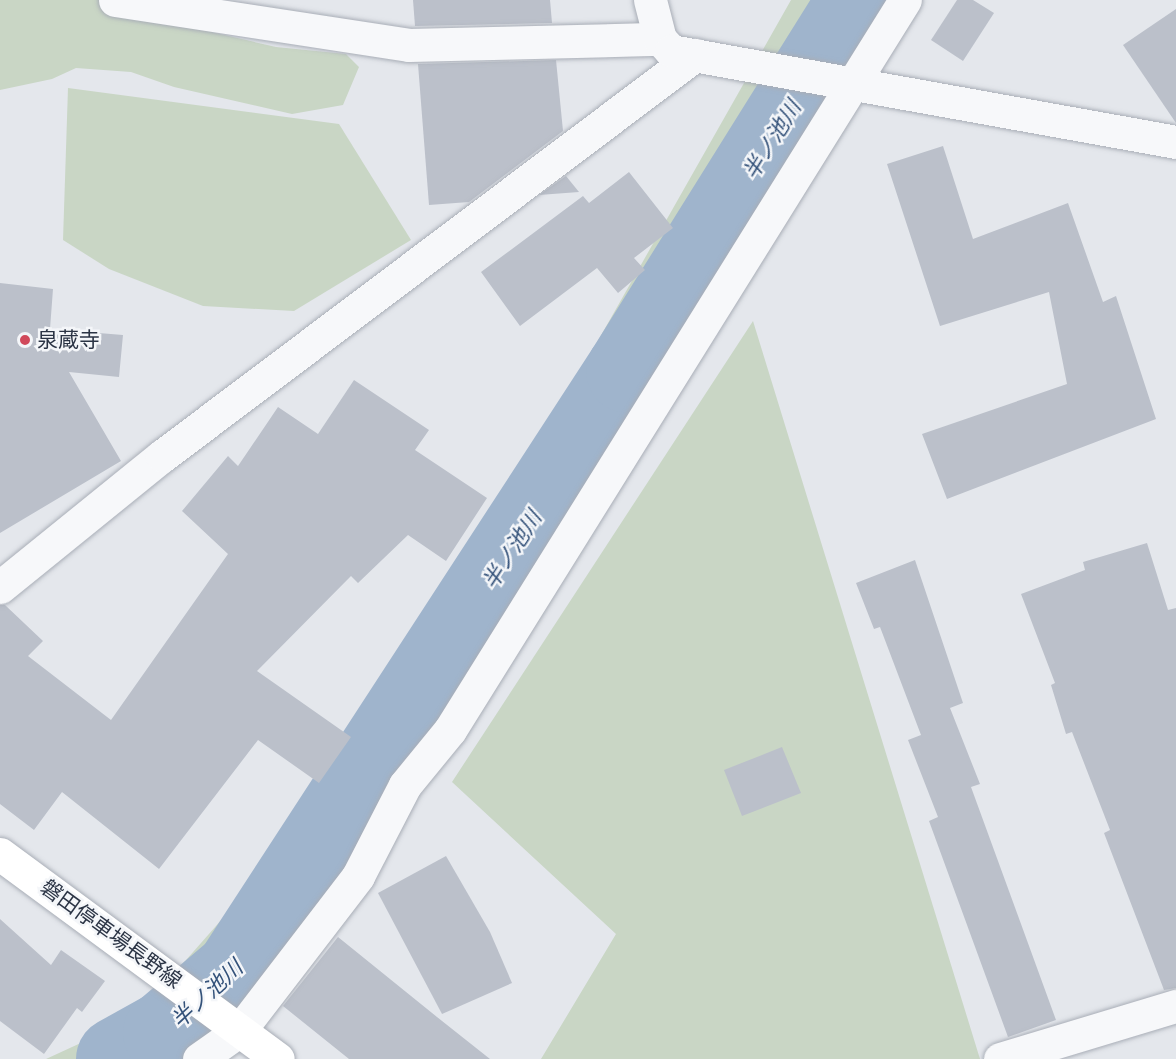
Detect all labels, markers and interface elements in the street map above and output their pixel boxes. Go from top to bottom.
water label: 半ノ池川 [737,96,807,184]
place label: 泉蔵寺 [37,327,100,353]
marker: 泉蔵寺 [18,333,32,347]
water label: 半ノ池川 [477,506,547,594]
street label: 磐田停車場長野線 [36,874,186,994]
water label: 半ノ池川 [166,954,248,1034]

